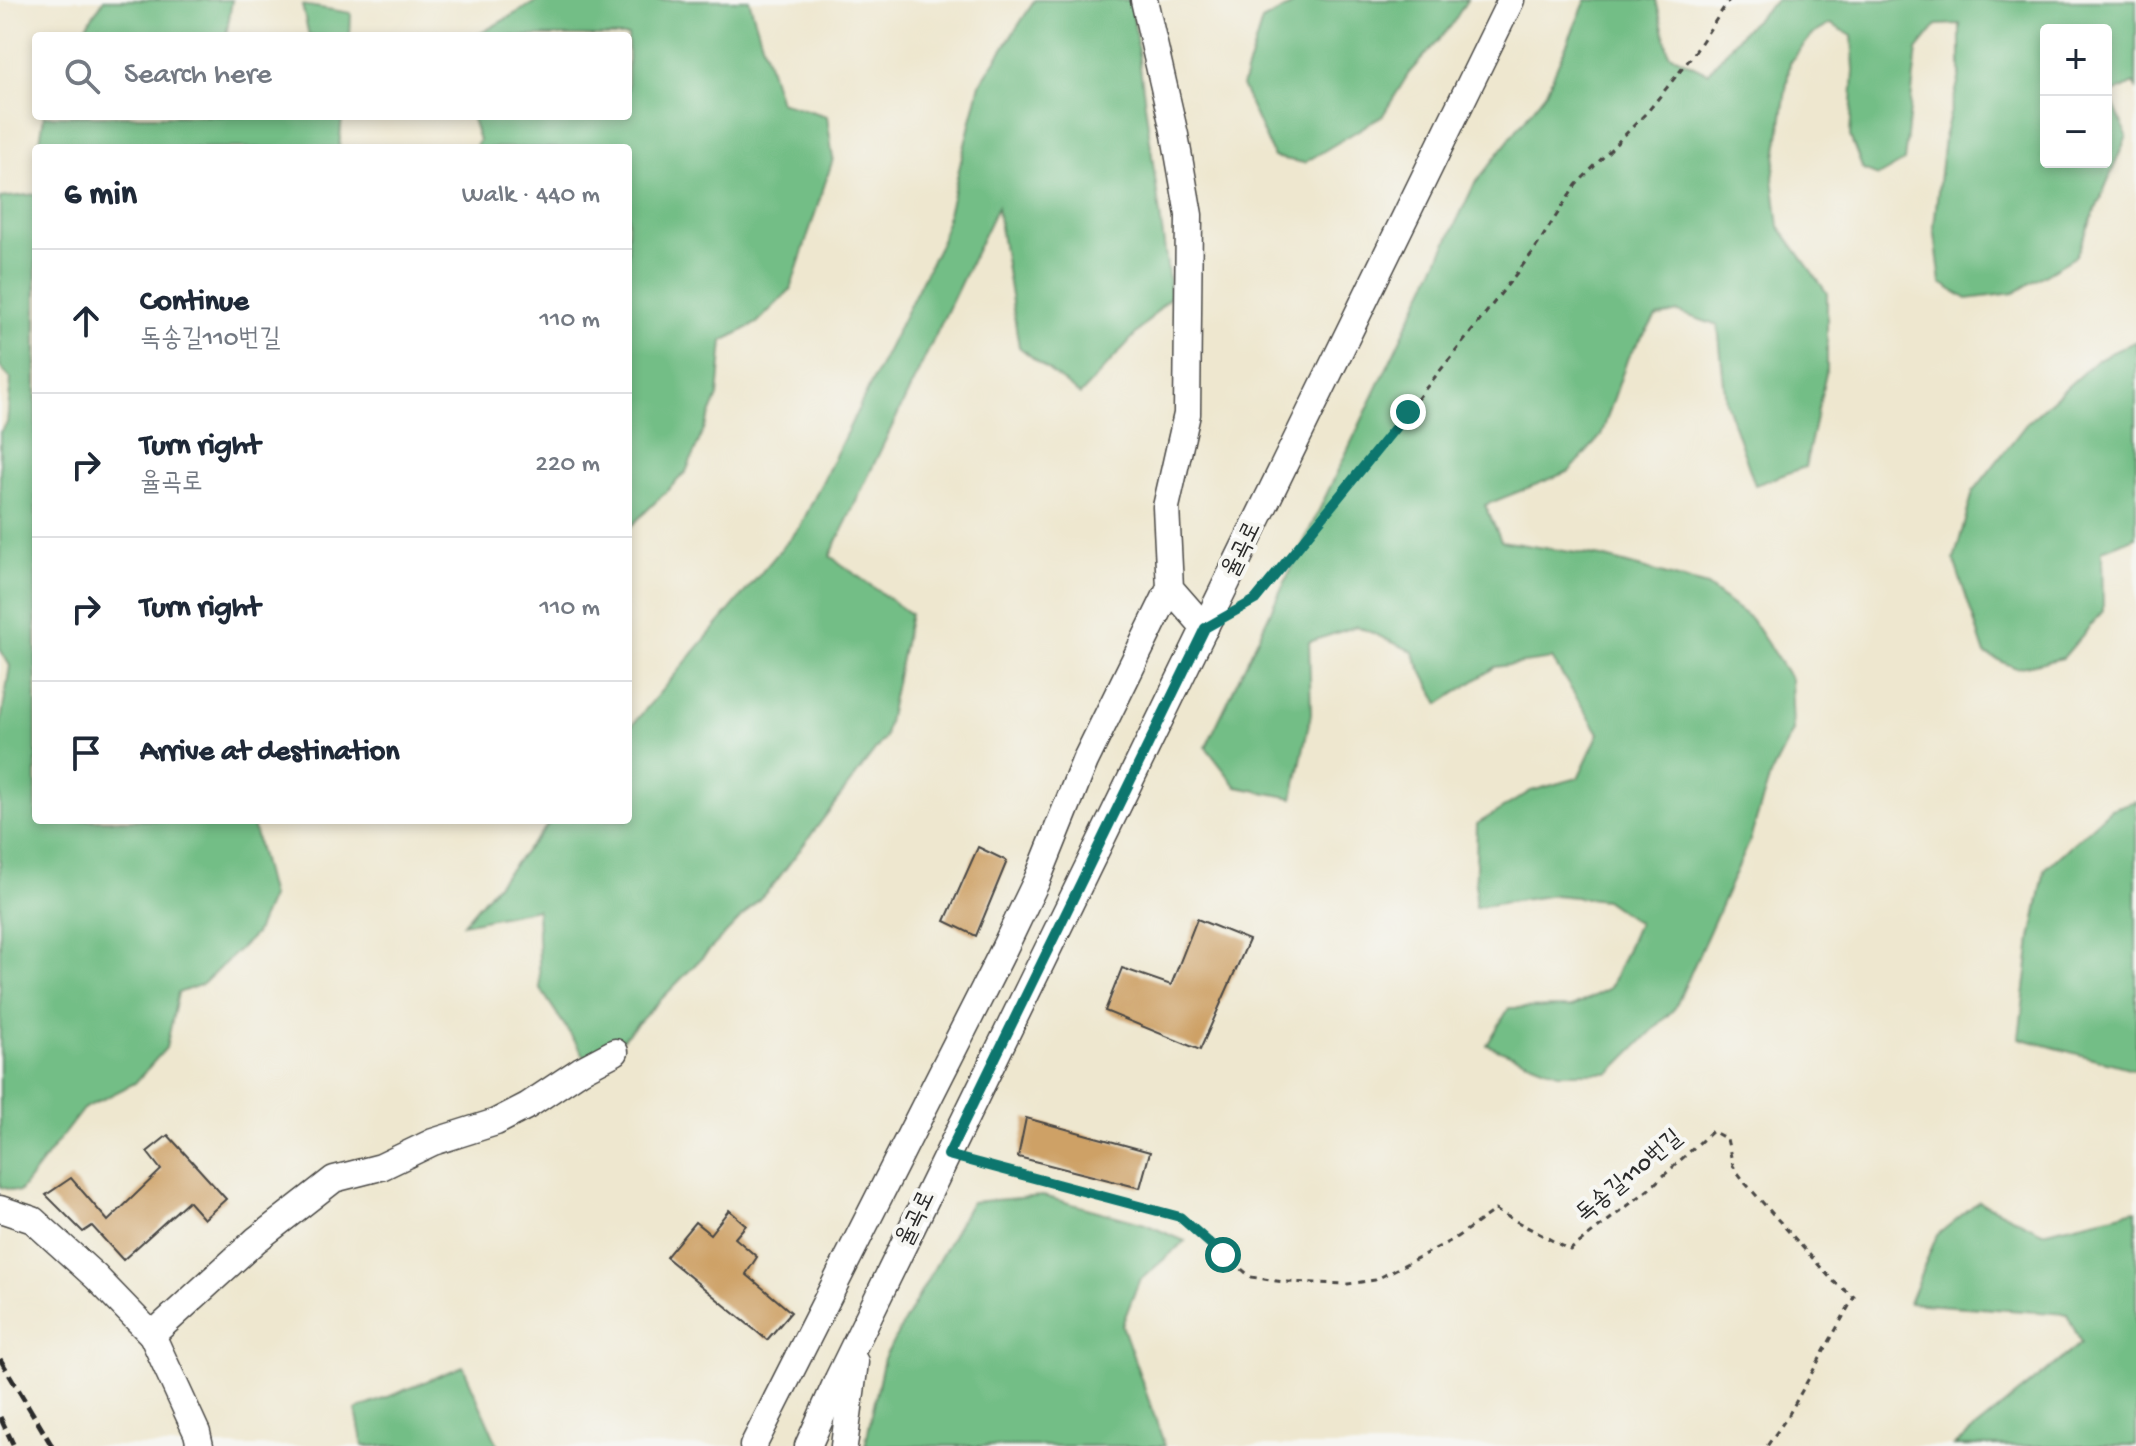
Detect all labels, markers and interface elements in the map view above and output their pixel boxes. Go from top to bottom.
map controls [2040,24,2112,168]
button: + [2040,24,2112,96]
search box [32,32,632,120]
icon: search [60,54,104,98]
text: Search here [124,59,272,94]
button: − [2040,96,2112,168]
text: 6 min [64,176,137,216]
text: Walk · 440 m [462,181,600,212]
text: Continue [140,286,249,321]
icon: ahead [64,299,108,343]
text: 110 m [540,306,600,337]
text: 독송길110번길 [140,325,280,356]
route end [1390,394,1426,430]
text: Turn right [140,430,260,465]
icon: right [64,443,108,487]
text: 220 m [535,450,600,481]
text: 율곡로 [140,469,203,500]
street label: 율곡로 [1217,518,1269,582]
icon: right [64,587,108,631]
text: Turn right [140,592,260,627]
text: 110 m [540,594,600,625]
icon: arrive [64,731,108,775]
text: Arrive at destination [140,736,400,771]
street label: 독송길110번길 [1571,1124,1689,1230]
street label: 율곡로 [891,1187,943,1251]
route start [1205,1237,1241,1273]

